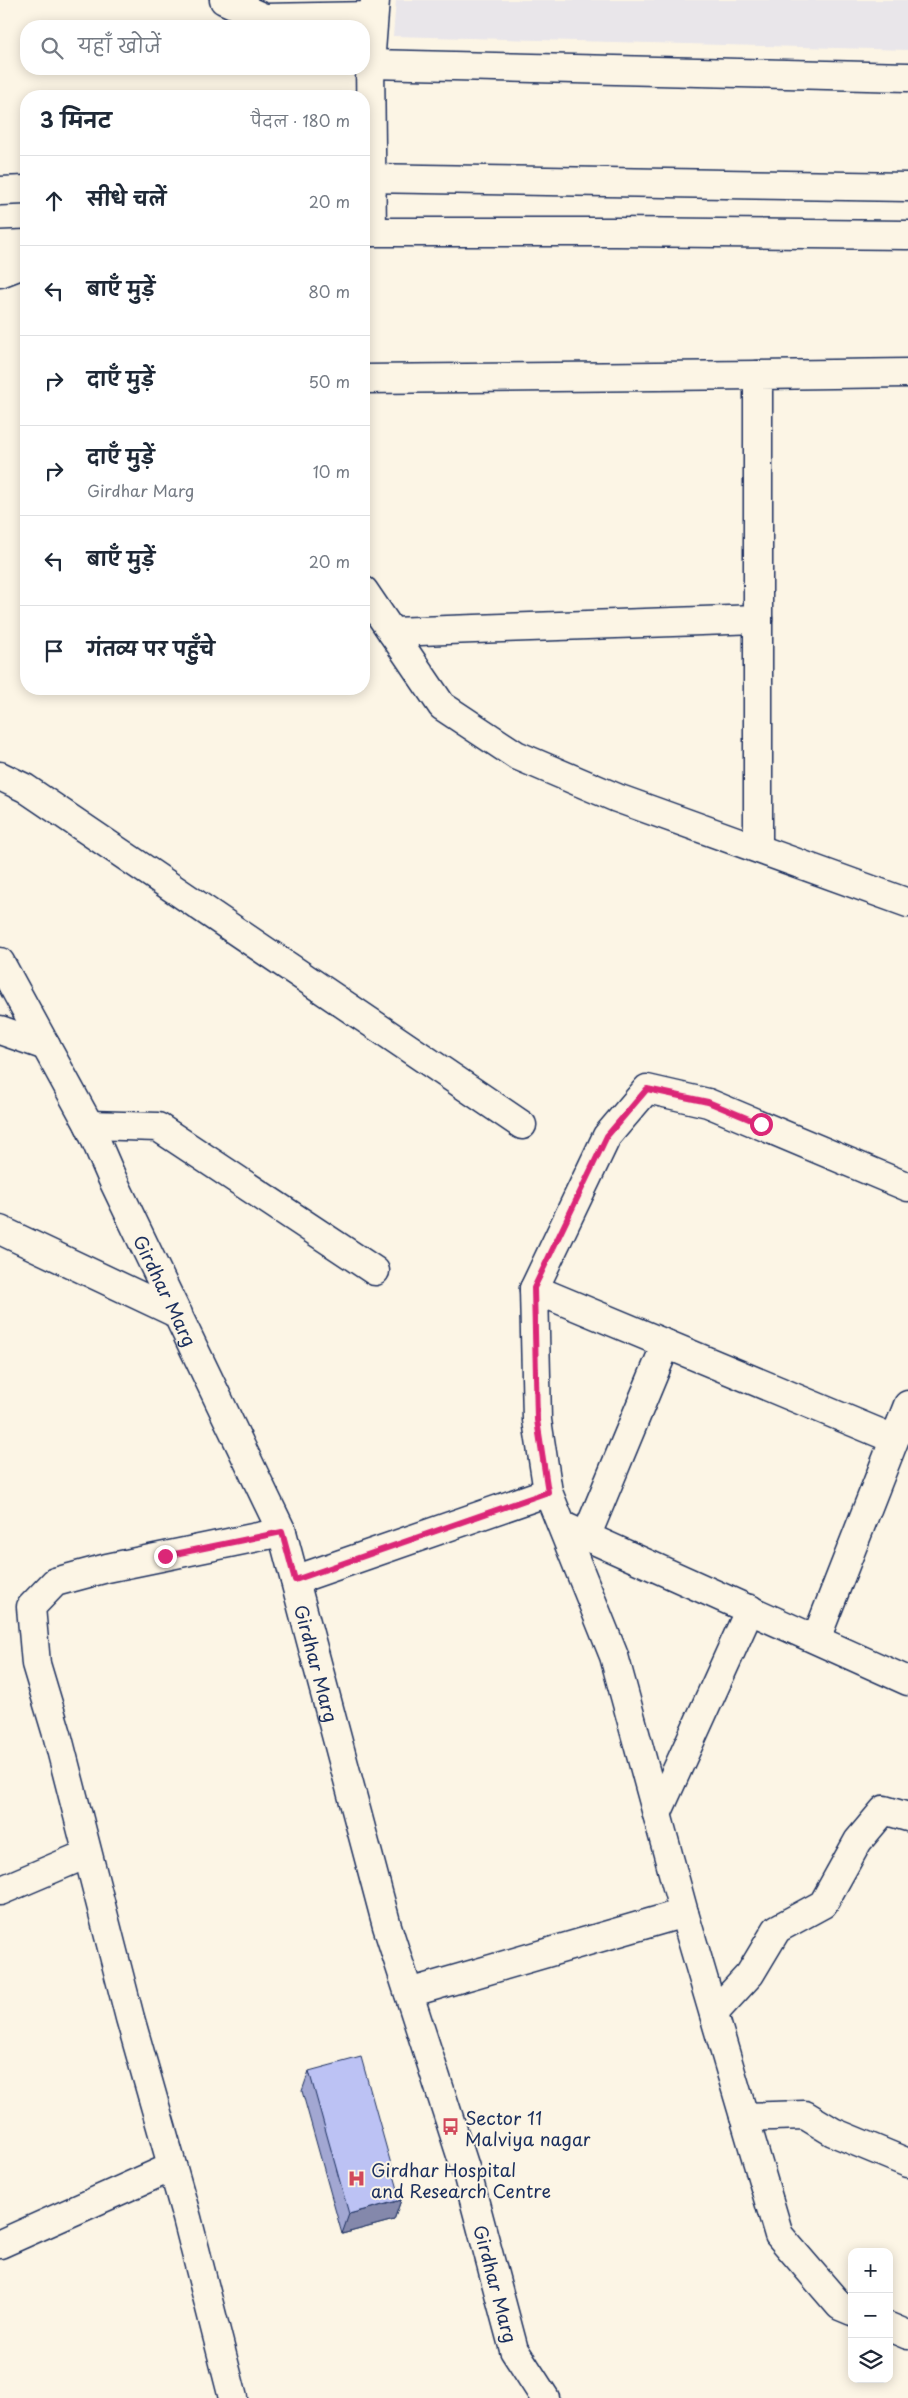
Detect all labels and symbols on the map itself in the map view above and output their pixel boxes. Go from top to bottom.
route start [750,1113,773,1136]
street label: Girdhar Marg [128,1230,204,1351]
route end [154,1545,177,1568]
street label: Girdhar Marg [288,1601,346,1725]
place label: Sector 11 Malviya nagar [465,2104,591,2152]
bus stop icon: Sector 11 Malviya nagar [441,2117,461,2137]
place label: Girdhar Hospital and Research Centre [371,2156,551,2204]
hospital icon: Girdhar Hospital and Research Centre [347,2169,367,2189]
street label: Girdhar Marg [468,2222,525,2345]

